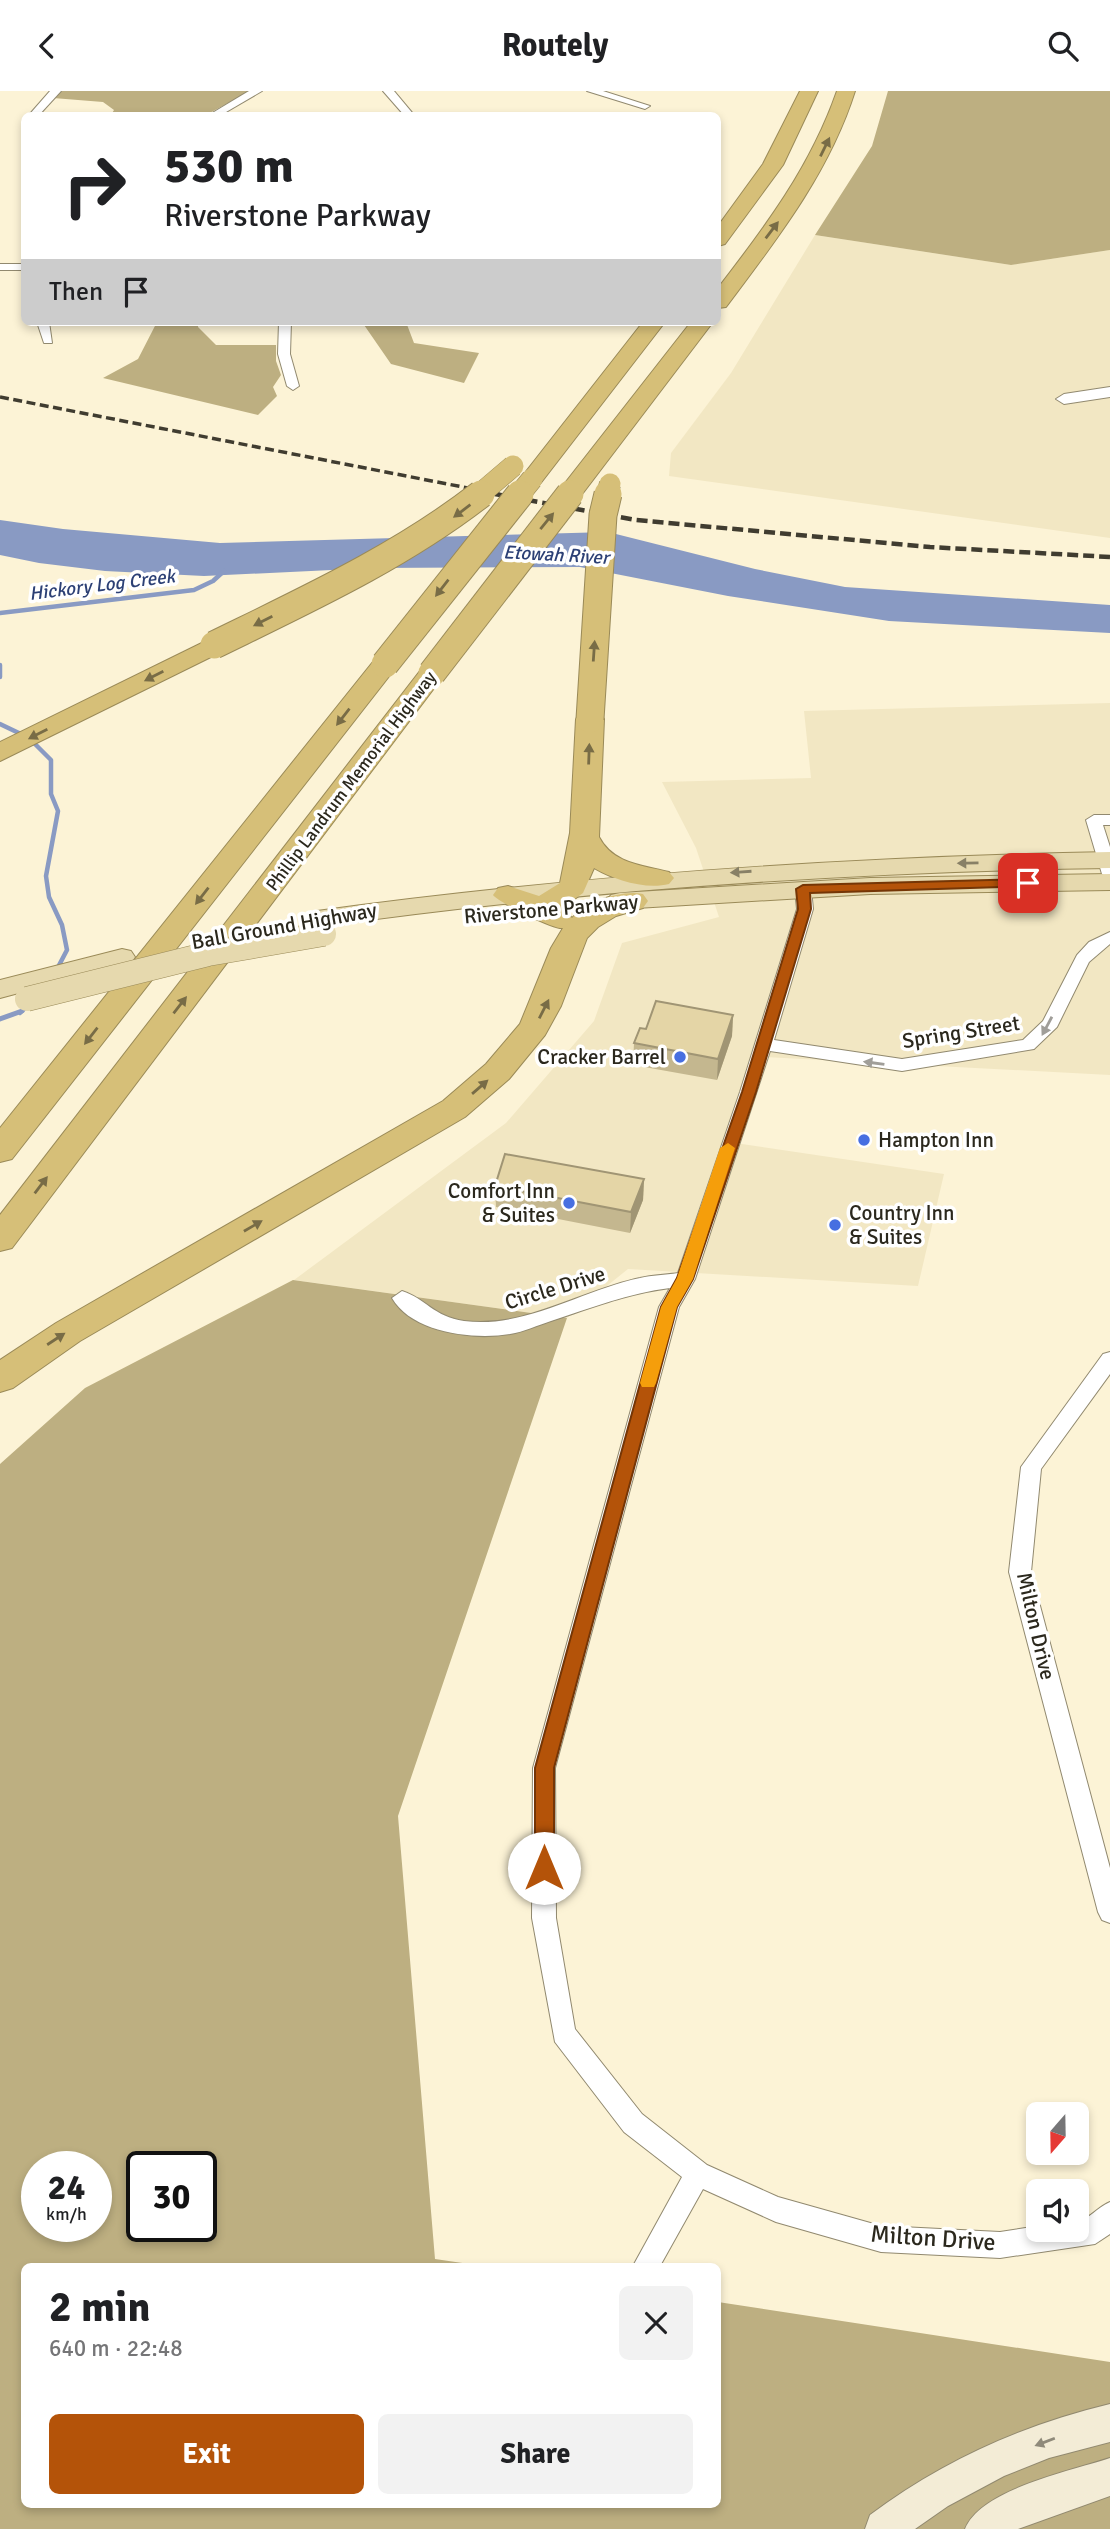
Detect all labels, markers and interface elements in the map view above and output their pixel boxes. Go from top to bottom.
text: Routely [502,26,608,65]
icon: back [28,27,66,65]
icon: search [1044,27,1082,65]
text: 530 m [164,136,294,196]
one-way arrow [819,137,830,158]
icon: right [49,140,140,231]
text: Riverstone Parkway [164,196,431,235]
one-way arrow [765,221,779,239]
icon: arrive [117,273,155,311]
text: Then [49,276,103,308]
one-way arrow [453,503,471,518]
one-way arrow [540,513,555,531]
water label: Etowah River [503,540,612,570]
water label: Hickory Log Creek [28,564,178,606]
one-way arrow [435,580,450,597]
one-way arrow [253,615,273,626]
one-way arrow [589,640,600,662]
street label: Phillip Landrum Memorial Highway [261,666,441,895]
one-way arrow [143,670,163,682]
one-way arrow [335,708,350,726]
one-way arrow [28,728,48,739]
one-way arrow [583,743,594,765]
pin [998,853,1058,913]
one-way arrow [957,857,979,869]
icon: arrive [1009,864,1047,902]
one-way arrow [730,867,752,878]
one-way arrow [195,887,209,905]
street label: Riverstone Parkway [463,888,639,930]
street label: Ball Ground Highway [189,897,379,955]
one-way arrow [173,996,187,1014]
one-way arrow [539,999,550,1019]
street label: Spring Street [900,1010,1022,1054]
one-way arrow [1041,1016,1053,1036]
one-way arrow [84,1026,99,1044]
place label: Cracker Barrel [537,1044,666,1070]
marker: Cracker Barrel [672,1049,688,1065]
one-way arrow [863,1057,885,1068]
one-way arrow [472,1080,489,1095]
place label: Hampton Inn [878,1127,994,1153]
marker: Hampton Inn [856,1132,872,1148]
one-way arrow [34,1176,48,1194]
place label: Comfort Inn & Suites [448,1178,555,1228]
marker: Comfort Inn & Suites [561,1195,577,1211]
place label: Country Inn & Suites [849,1200,955,1250]
marker: Country Inn & Suites [827,1217,843,1233]
one-way arrow [244,1220,263,1232]
street label: Circle Drive [502,1260,608,1316]
one-way arrow [47,1333,66,1346]
street label: Milton Drive [1011,1570,1061,1682]
position arrow [507,1831,581,1905]
north arrow [1026,2102,1088,2165]
map controls [1026,2102,1089,2242]
speed limit sign: 30 [126,2151,217,2242]
text: 24 [48,2166,85,2209]
button: sound [1026,2179,1089,2242]
text: km/h [46,2203,87,2225]
street label: Milton Drive [869,2219,997,2257]
text: 2 min [49,2282,150,2333]
button: close [619,2286,693,2360]
text: 640 m · 22:48 [49,2334,183,2363]
button: Exit [49,2414,364,2494]
button: Share [378,2414,693,2494]
one-way arrow [1034,2437,1055,2448]

